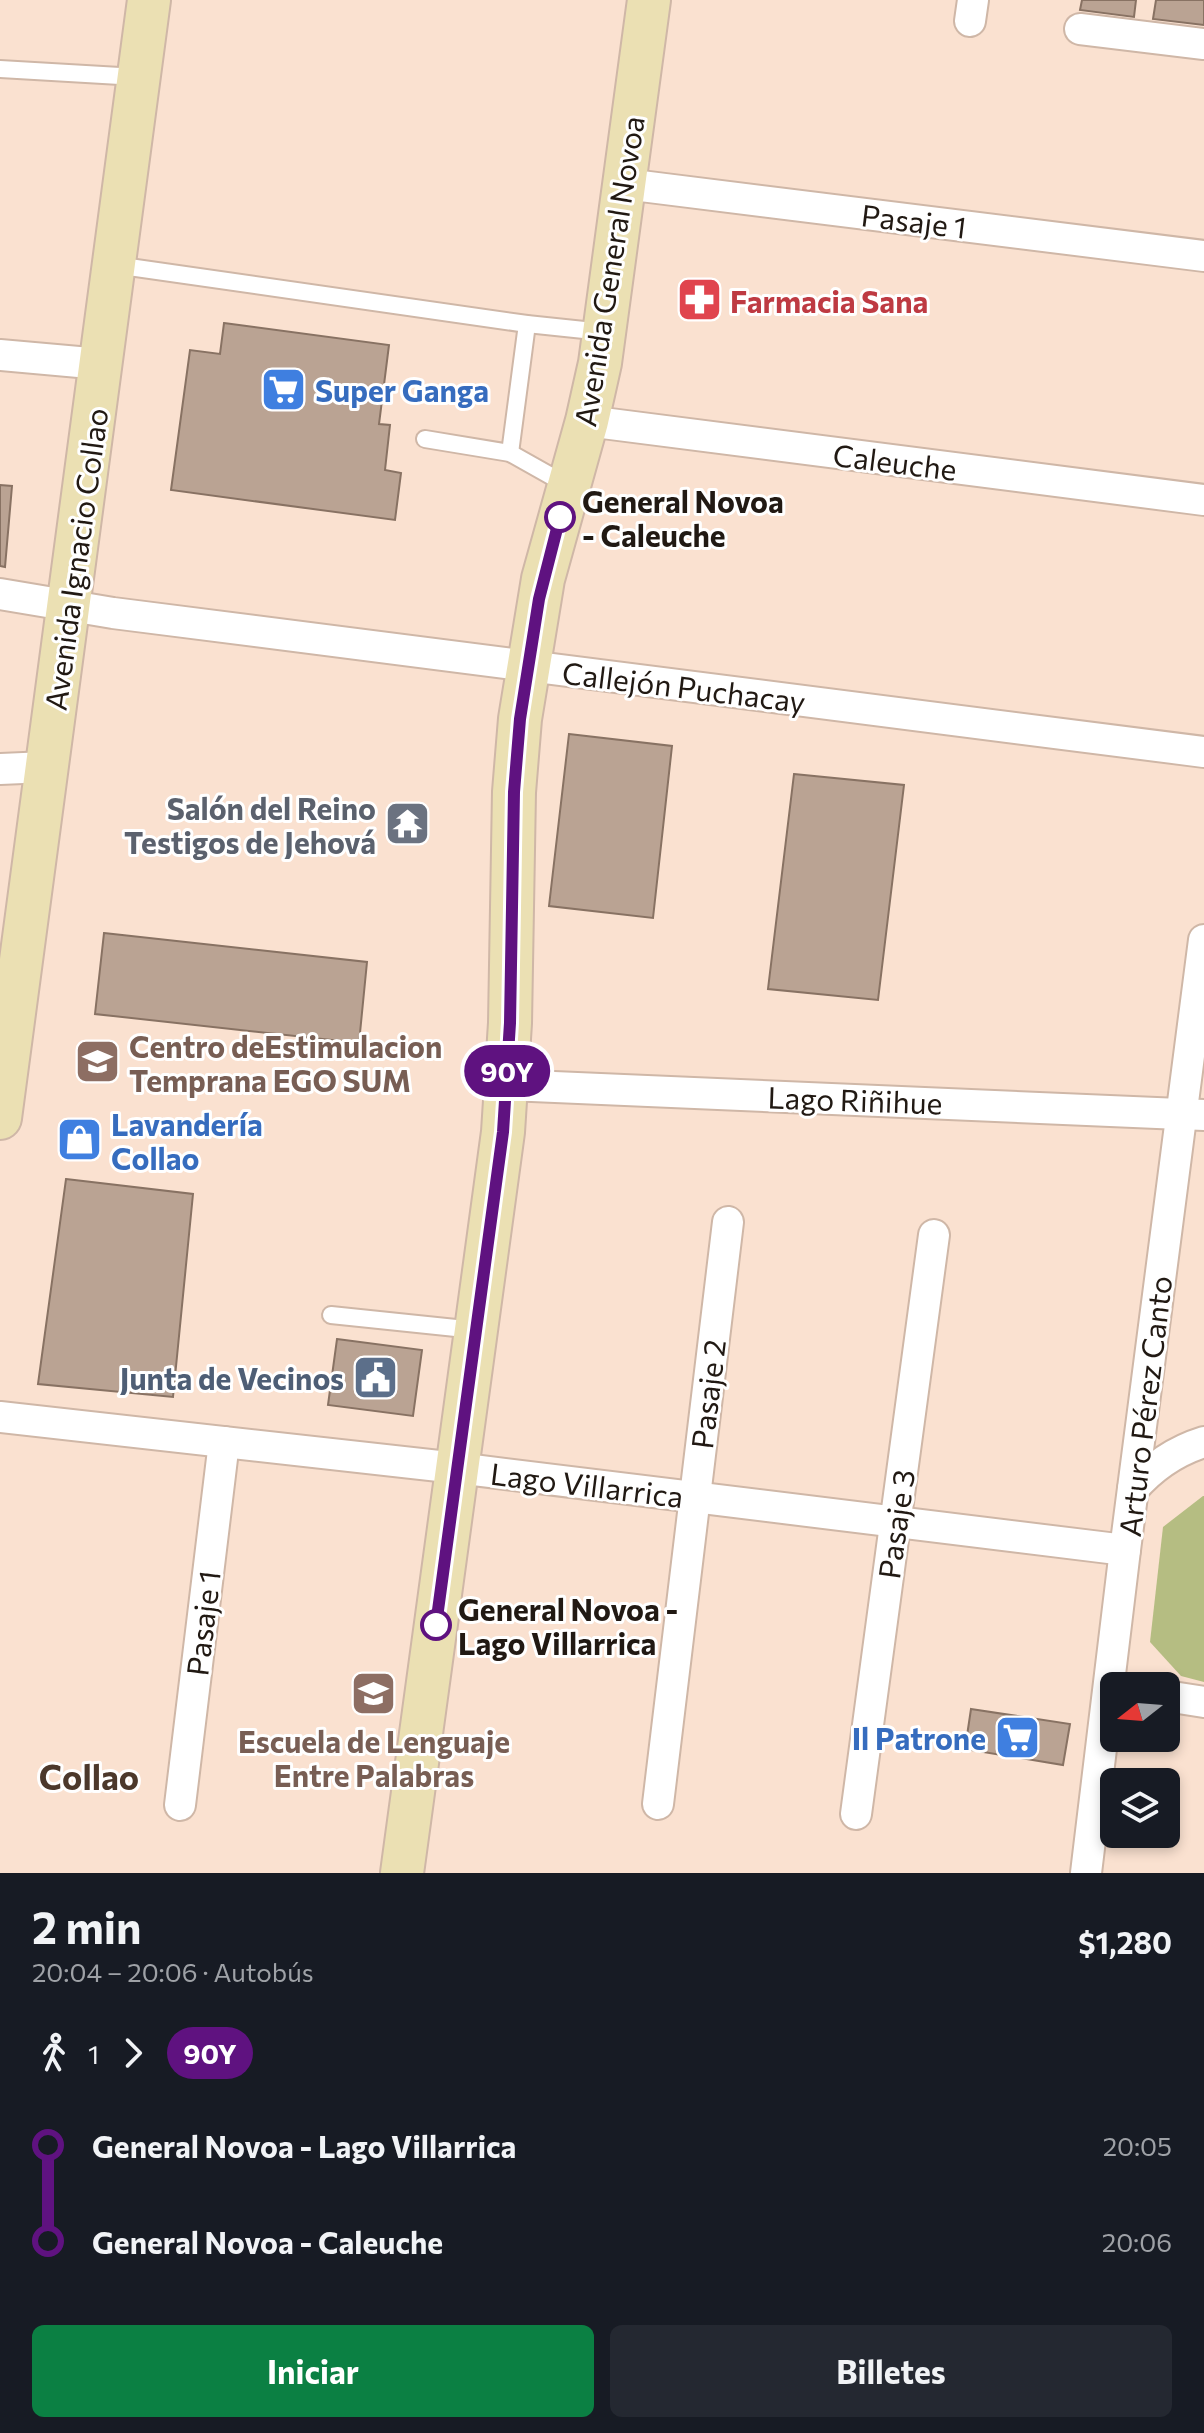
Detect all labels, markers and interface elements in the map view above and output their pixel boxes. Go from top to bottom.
street label: Avenida General Novoa [565,113,651,429]
street label: Pasaje 1 [859,195,969,245]
pharmacy icon: Farmacia Sana [675,276,723,324]
place label: Farmacia Sana [730,282,928,319]
supermarket icon: Super Ganga [260,365,308,413]
place label: Super Ganga [315,371,489,408]
street label: Avenida Ignacio Collao [35,405,115,713]
street label: Caleuche [831,435,959,487]
place label: General Novoa - Caleuche [582,482,784,553]
marker: General Novoa - Caleuche [545,502,575,532]
street label: Callejón Puchacay [560,653,808,719]
place label: Salón del Reino Testigos de Jehová [124,789,376,860]
temple icon: Salón del Reino Testigos de Jehová [383,800,431,848]
place label: Centro deEstimulacion Temprana EGO SUM [129,1027,442,1098]
school or university icon: Centro deEstimulacion Temprana EGO SUM [74,1038,122,1086]
line badge: 90Y [461,1045,553,1097]
text: 90Y [480,1054,534,1088]
street label: Lago Riñihue [767,1077,943,1121]
place label: Lavandería Collao [111,1105,263,1176]
shop icon: Lavandería Collao [56,1116,104,1164]
street label: Arturo Pérez Canto [1110,1274,1178,1538]
street label: Pasaje 2 [682,1337,732,1451]
public building icon: Junta de Vecinos [351,1353,399,1401]
place label: Junta de Vecinos [120,1359,344,1396]
street label: Lago Villarrica [488,1454,686,1514]
street label: Pasaje 3 [869,1467,921,1581]
street label: Pasaje 1 [177,1568,227,1678]
place label: General Novoa - Lago Villarrica [458,1590,678,1661]
marker: General Novoa - Lago Villarrica [421,1610,451,1640]
school or university icon: Escuela de Lenguaje Entre Palabras [350,1670,398,1718]
north arrow [1100,1672,1180,1752]
map controls [1100,1672,1180,1848]
supermarket icon: Il Patrone [993,1713,1041,1761]
place label: Il Patrone [852,1719,986,1756]
place label: Escuela de Lenguaje Entre Palabras [238,1722,510,1793]
district label: Collao [39,1755,139,1797]
button: layers [1100,1768,1180,1848]
text: 2 min [32,1899,142,1953]
text: $1,280 [1078,1923,1172,1960]
text: 20:04 – 20:06 · Autobús [32,1956,314,1987]
icon: walk [32,2031,76,2075]
icon: forward [111,2031,155,2075]
text: 90Y [183,2036,237,2070]
text: 1 [88,2038,99,2069]
text: General Novoa - Lago Villarrica [92,2127,516,2164]
text: 20:05 [1103,2130,1172,2161]
text: General Novoa - Caleuche [92,2223,443,2260]
text: 20:06 [1102,2226,1172,2257]
button: Iniciar [32,2325,594,2417]
button: Billetes [610,2325,1172,2417]

